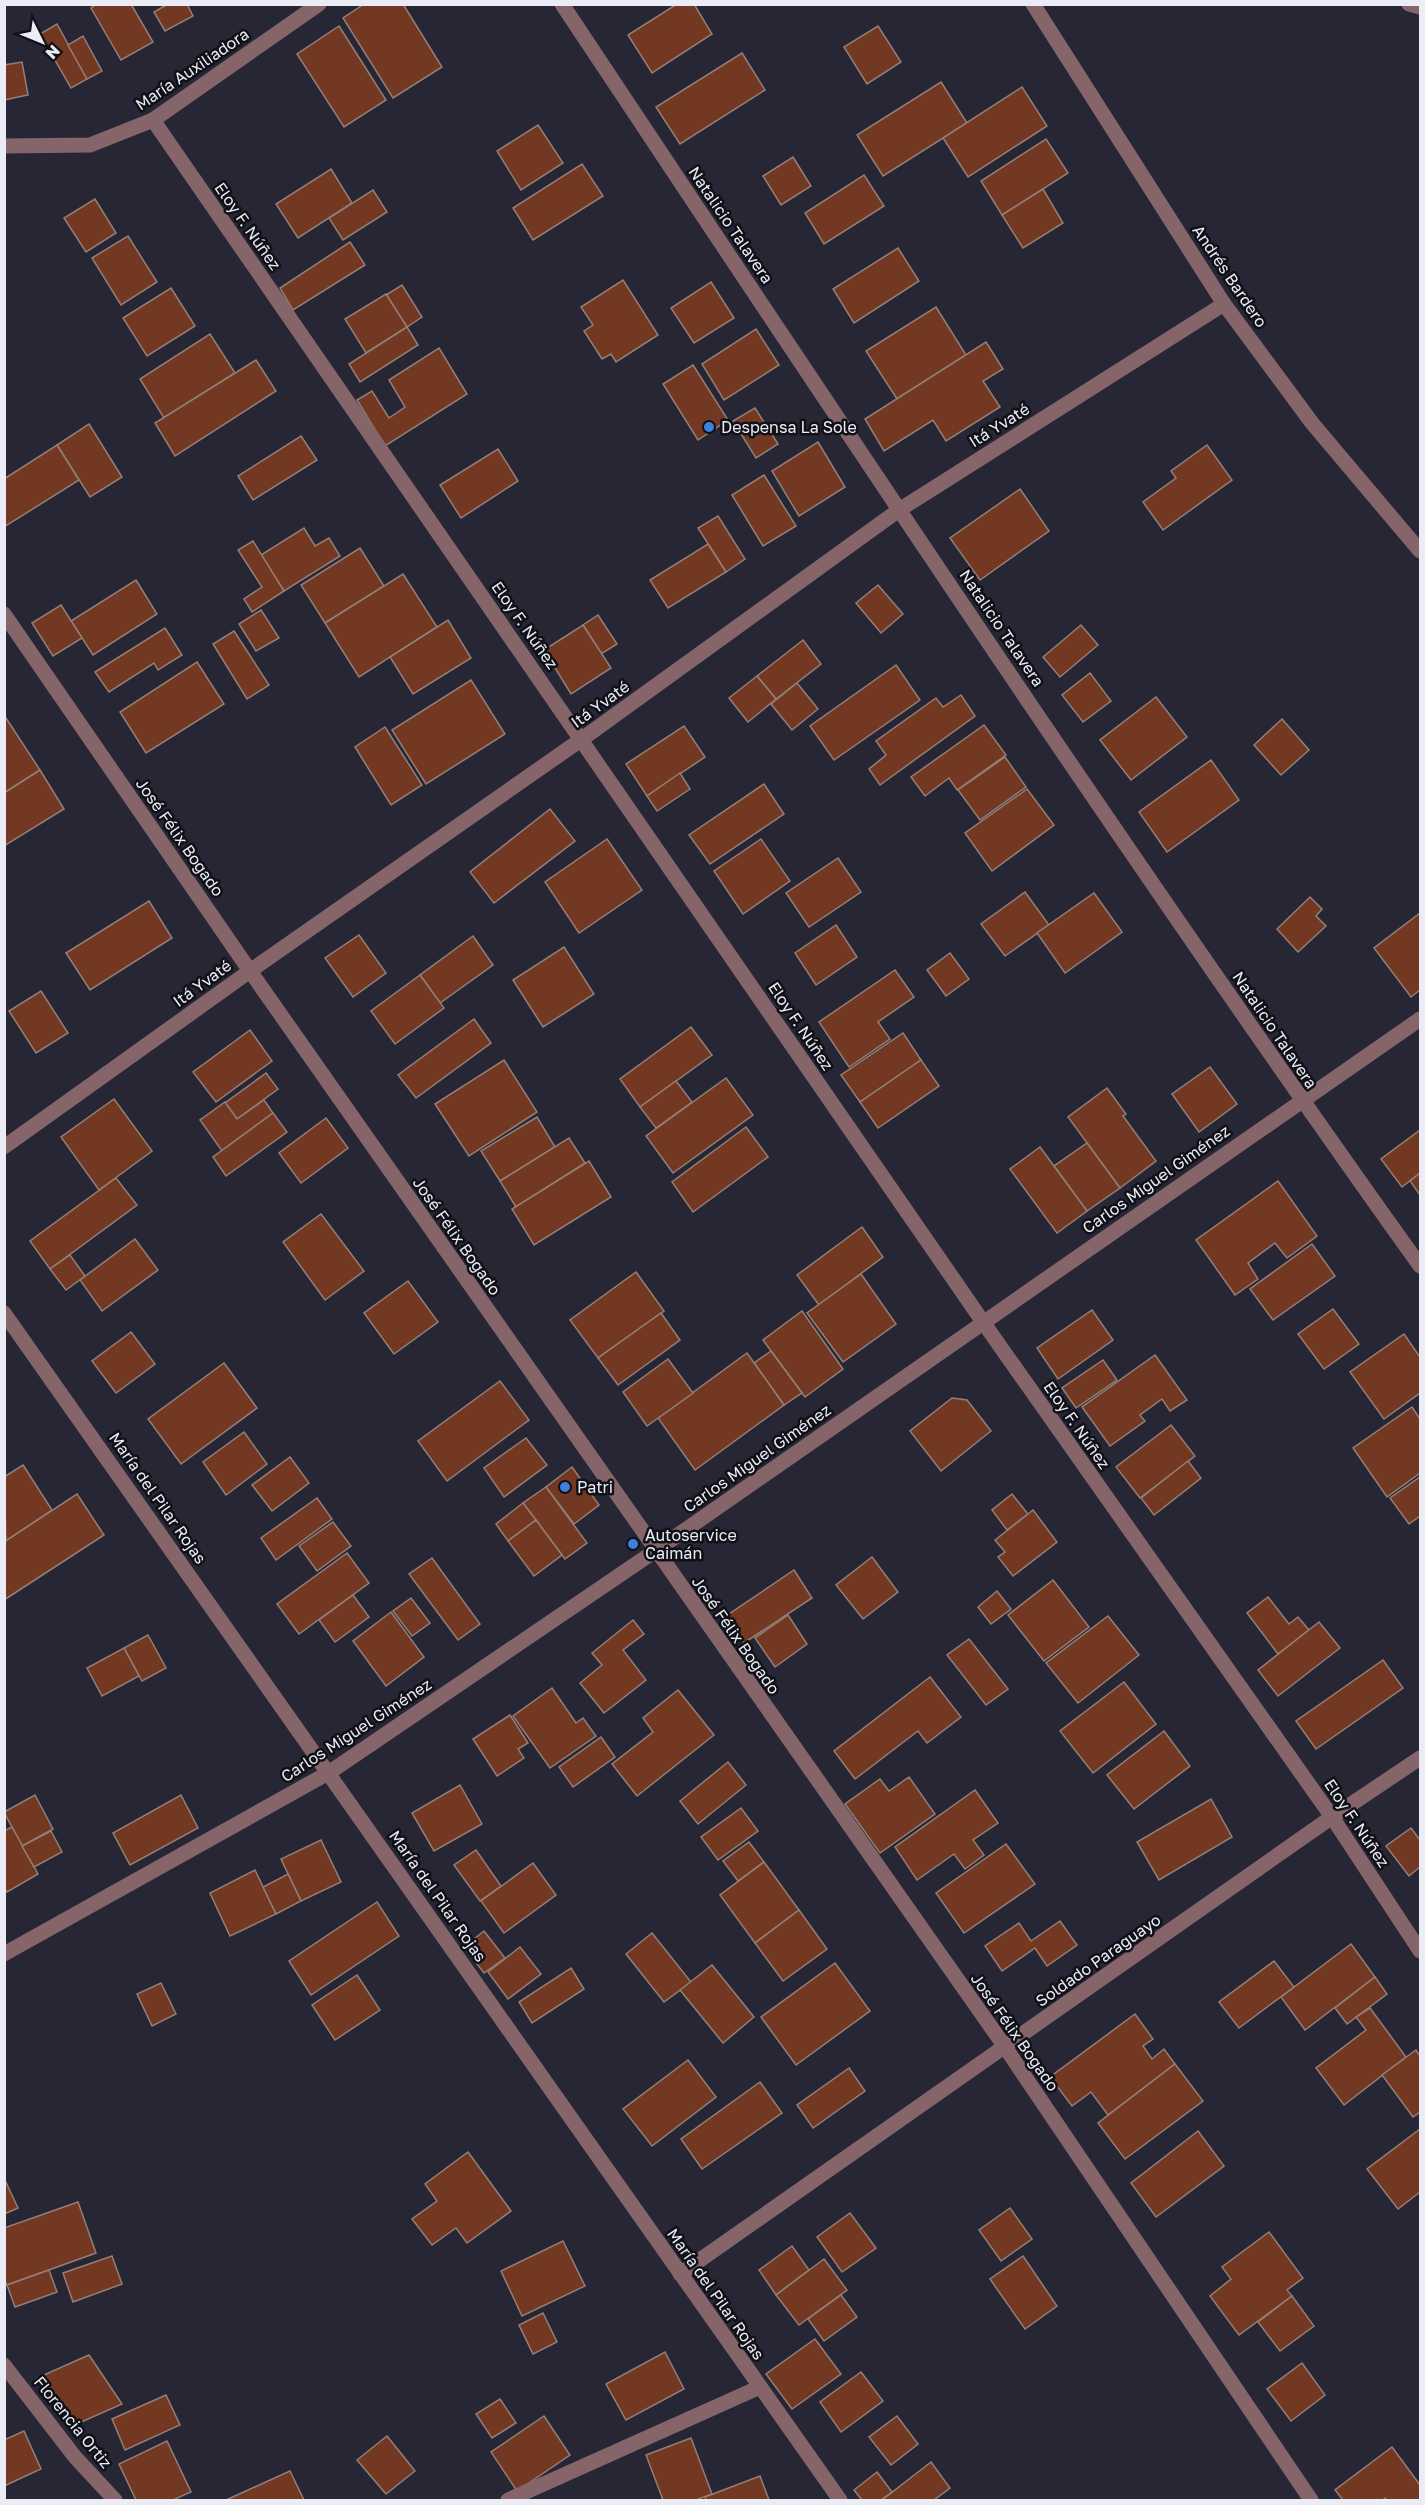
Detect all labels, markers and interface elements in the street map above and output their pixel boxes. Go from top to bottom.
north arrow [12,12,72,72]
street label: María Auxiliadora [131,24,253,114]
text: N [42,41,64,64]
street label: Natalicio Talavera [684,163,778,287]
street label: Eloy F. Núñez [210,178,286,274]
street label: Andrés Bardero [1188,221,1272,331]
street label: Itá Yvaté [965,399,1033,451]
place label: Despensa La Sole [721,417,857,437]
marker: Despensa La Sole [702,420,716,434]
street label: Natalicio Talavera [955,566,1049,690]
street label: Eloy F. Núñez [487,577,563,673]
street label: Itá Yvaté [567,676,633,732]
street label: José Félix Bogado [132,774,228,900]
street label: Itá Yvaté [169,955,235,1011]
street label: Natalicio Talavera [1228,968,1322,1092]
street label: Eloy F. Núñez [764,978,838,1074]
street label: Carlos Miguel Giménez [1078,1120,1234,1238]
street label: José Félix Bogado [409,1173,505,1299]
street label: Eloy F. Núñez [1039,1377,1115,1473]
street label: Carlos Miguel Giménez [679,1399,835,1517]
street label: María del Pilar Rojas [105,1428,211,1568]
place label: Patri [577,1477,613,1497]
marker: Patri [558,1480,572,1494]
place label: Autoservice Caimán [645,1525,737,1563]
marker: Autoservice Caimán [626,1537,640,1551]
street label: José Félix Bogado [688,1572,784,1698]
street label: Carlos Miguel Giménez [277,1674,435,1786]
street label: Eloy F. Núñez [1320,1775,1394,1871]
street label: María del Pilar Rojas [385,1826,491,1966]
street label: Soldado Paraguayo [1032,1909,1164,2011]
street label: José Félix Bogado [967,1969,1063,2095]
street label: María del Pilar Rojas [663,2224,769,2364]
street label: Florencia Ortiz [30,2372,116,2472]

